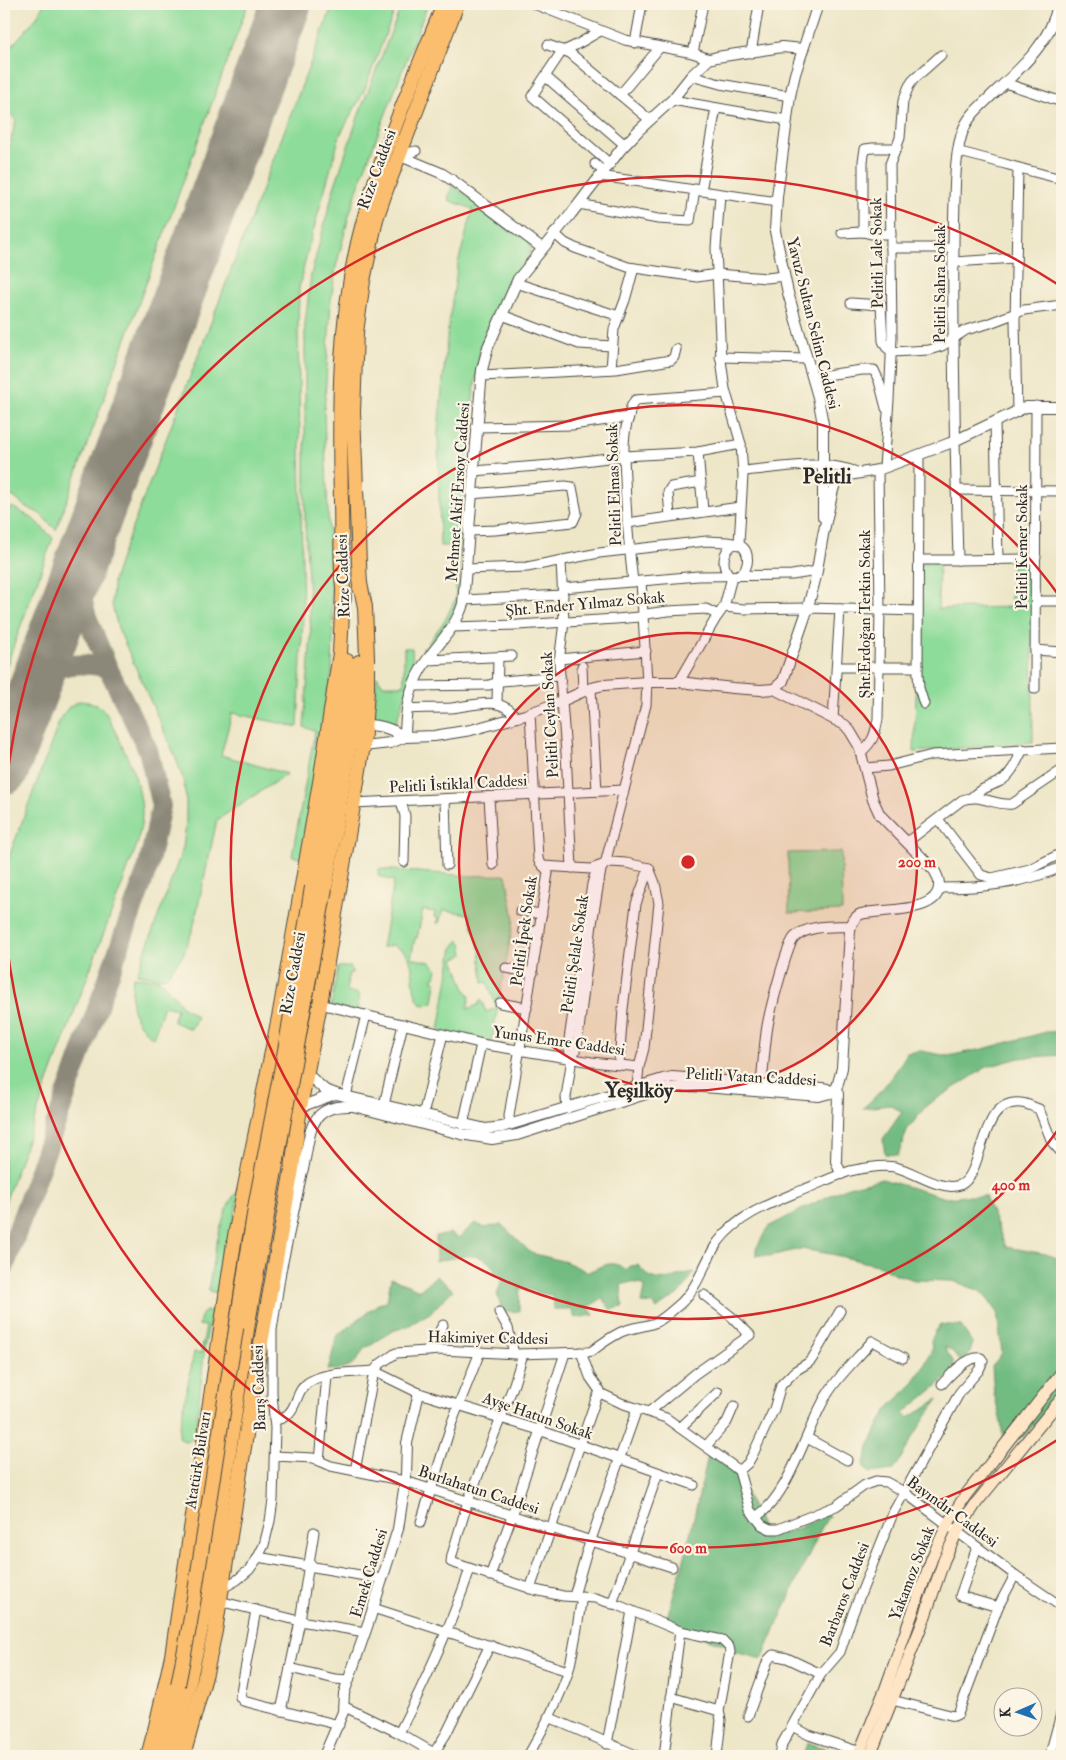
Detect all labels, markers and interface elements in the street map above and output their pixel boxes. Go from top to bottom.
street label: Rize Caddesi [353,126,401,212]
street label: Pelitli Lale Sokak [866,197,888,309]
street label: Pelitli Sahra Sokak [930,224,950,343]
street label: Yavuz Sultan Selim Caddesi [782,235,844,411]
street label: Mehmet Akif Ersoy Caddesi [442,402,474,583]
street label: Pelitli Elmas Sokak [602,423,626,547]
district label: Pelitli [802,463,852,490]
street label: Pelitli Kemer Sokak [1012,484,1032,610]
street label: Şht.Erdoğan Terkin Sokak [855,529,875,698]
street label: Rize Caddesi [332,534,354,618]
street label: Şht. Ender Yılmaz Sokak [504,587,666,621]
street label: Pelitli Ceylan Sokak [537,651,563,779]
street label: Pelitli İstiklal Caddesi [388,770,528,798]
centre of rings [679,853,697,871]
text: 200 m [898,853,936,872]
street label: Pelitli İpek Sokak [506,874,543,988]
street label: Pelitli Şelale Sokak [557,893,593,1015]
street label: Rize Caddesi [276,930,310,1016]
street label: Yunus Emre Caddesi [491,1022,626,1060]
street label: Pelitli Vatan Caddesi [685,1064,817,1090]
district label: Yeşilköy [604,1077,674,1104]
text: 400 m [991,1176,1030,1195]
street label: Hakimiyet Caddesi [427,1327,549,1349]
street label: Barış Caddesi [247,1344,271,1432]
street label: Ayşe Hatun Sokak [479,1387,596,1444]
street label: Atatürk Bulvarı [180,1410,216,1511]
street label: Burlahatun Caddesi [416,1461,542,1519]
street label: Bayındır Caddesi [903,1472,1002,1552]
street label: Yakamoz Sokak [885,1523,939,1623]
street label: Emek Caddesi [346,1526,392,1620]
text: 600 m [669,1539,707,1558]
street label: Barbaros Caddesi [816,1539,874,1649]
north arrow [994,1688,1044,1738]
text: K [997,1706,1014,1718]

